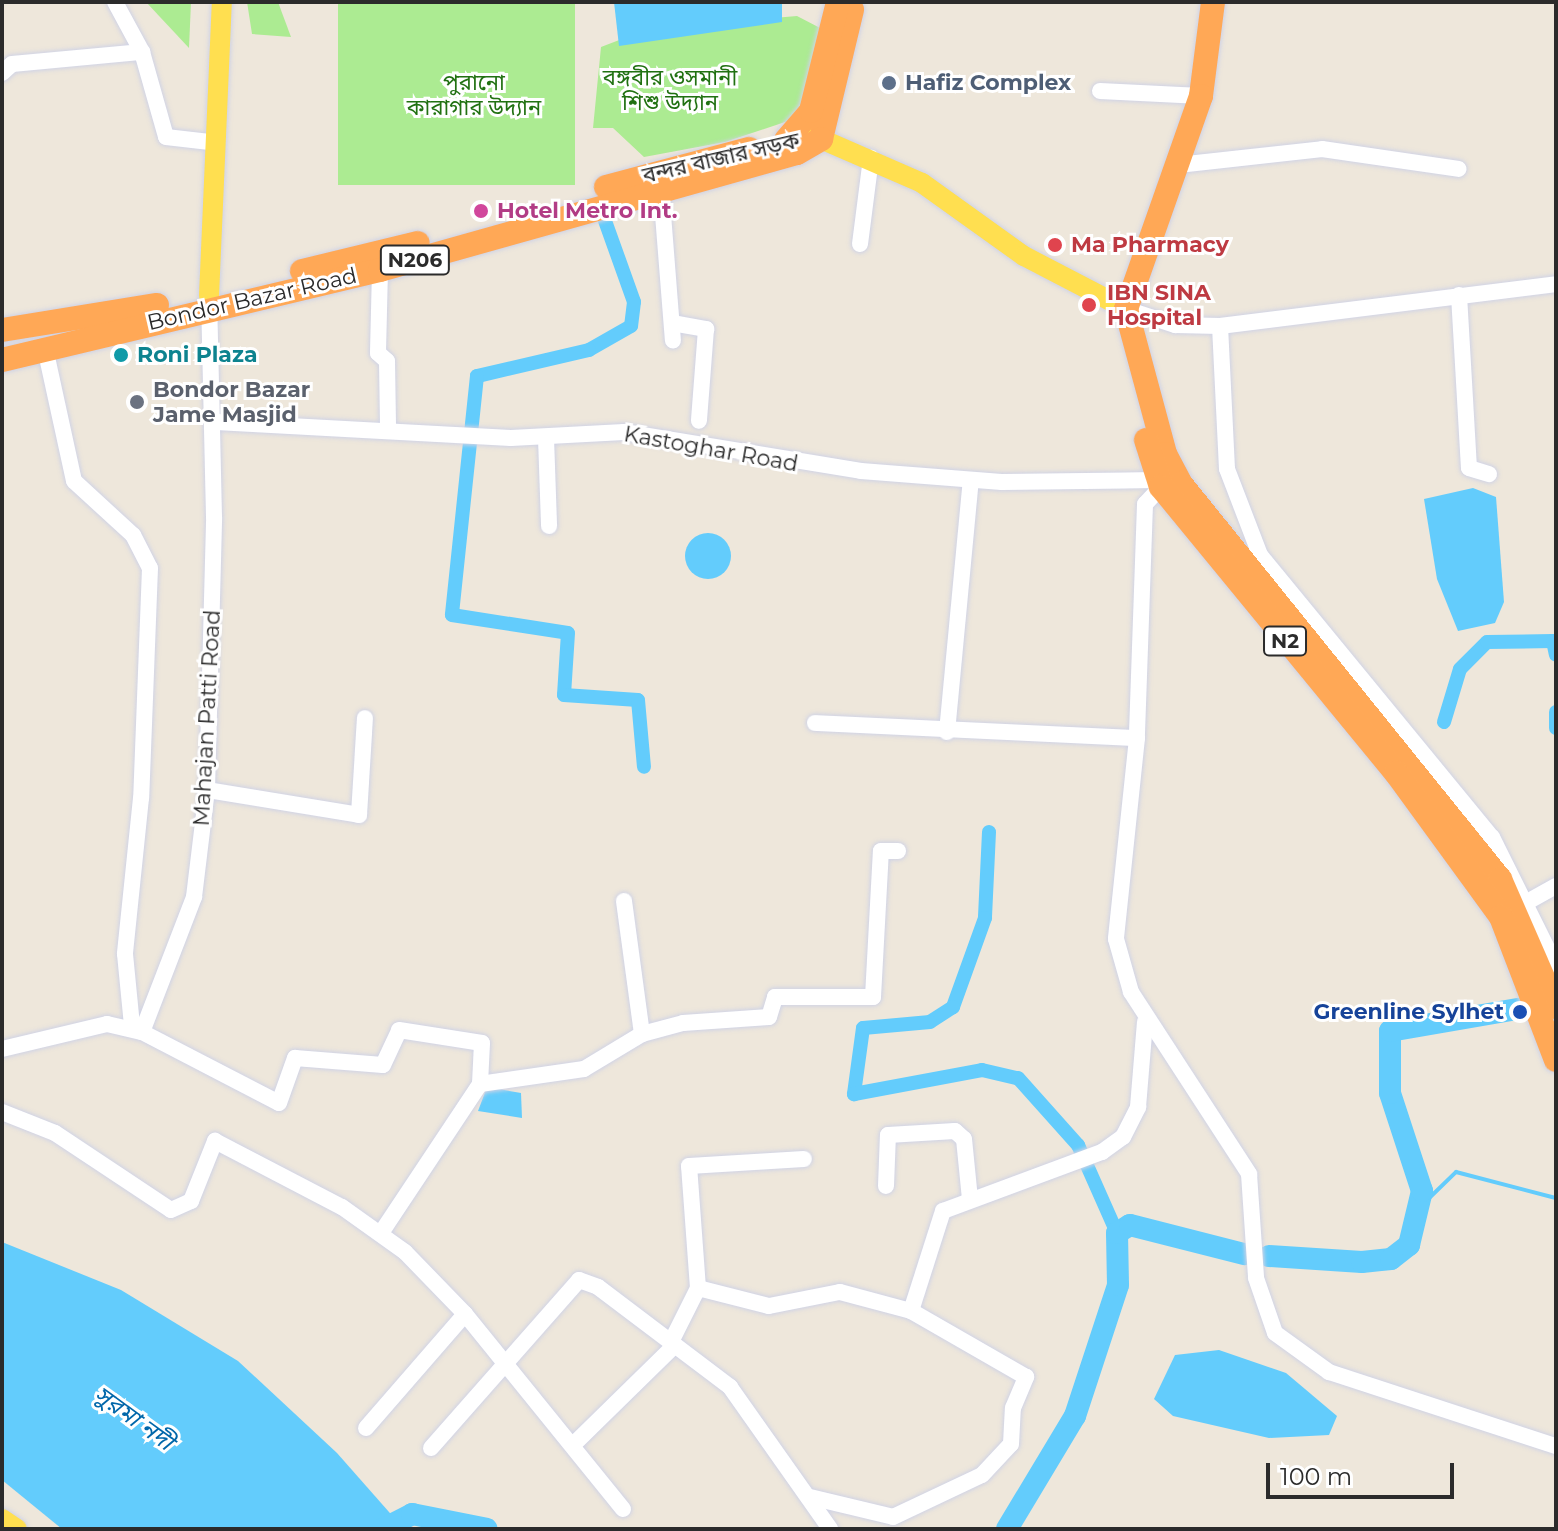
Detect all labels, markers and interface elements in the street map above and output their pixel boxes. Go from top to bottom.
park label: বঙ্গবীর ওসমানী শিশু উদ্যান [603,64,737,116]
park label: পুরানো কারাগার উদ্যান [407,69,541,120]
place label: Hafiz Complex [905,70,1071,96]
marker: Hafiz Complex [880,74,898,92]
street label: বন্দর বাজার সড়ক [640,127,802,189]
place label: Hotel Metro Int. [497,198,677,224]
marker: Hotel Metro Int. [472,202,490,220]
place label: Ma Pharmacy [1071,232,1229,258]
marker: Ma Pharmacy [1046,236,1064,254]
road number: N206 [379,244,451,276]
street label: Bondor Bazar Road [145,262,359,336]
place label: IBN SINA Hospital [1107,279,1211,330]
marker: IBN SINA Hospital [1078,294,1100,316]
place label: Roni Plaza [137,342,257,368]
marker: Roni Plaza [112,346,130,364]
place label: Bondor Bazar Jame Masjid [153,376,310,428]
marker: Bondor Bazar Jame Masjid [128,393,146,411]
street label: Kastoghar Road [622,421,800,477]
street label: Mahajan Patti Road [188,609,226,827]
road number: N2 [1263,625,1307,657]
place label: Greenline Sylhet [1314,999,1504,1025]
marker: Greenline Sylhet [1511,1003,1529,1021]
water label: সুরমা নদী [89,1380,179,1456]
scale bar [1270,1447,1458,1497]
text: 100 m [1280,1462,1352,1491]

